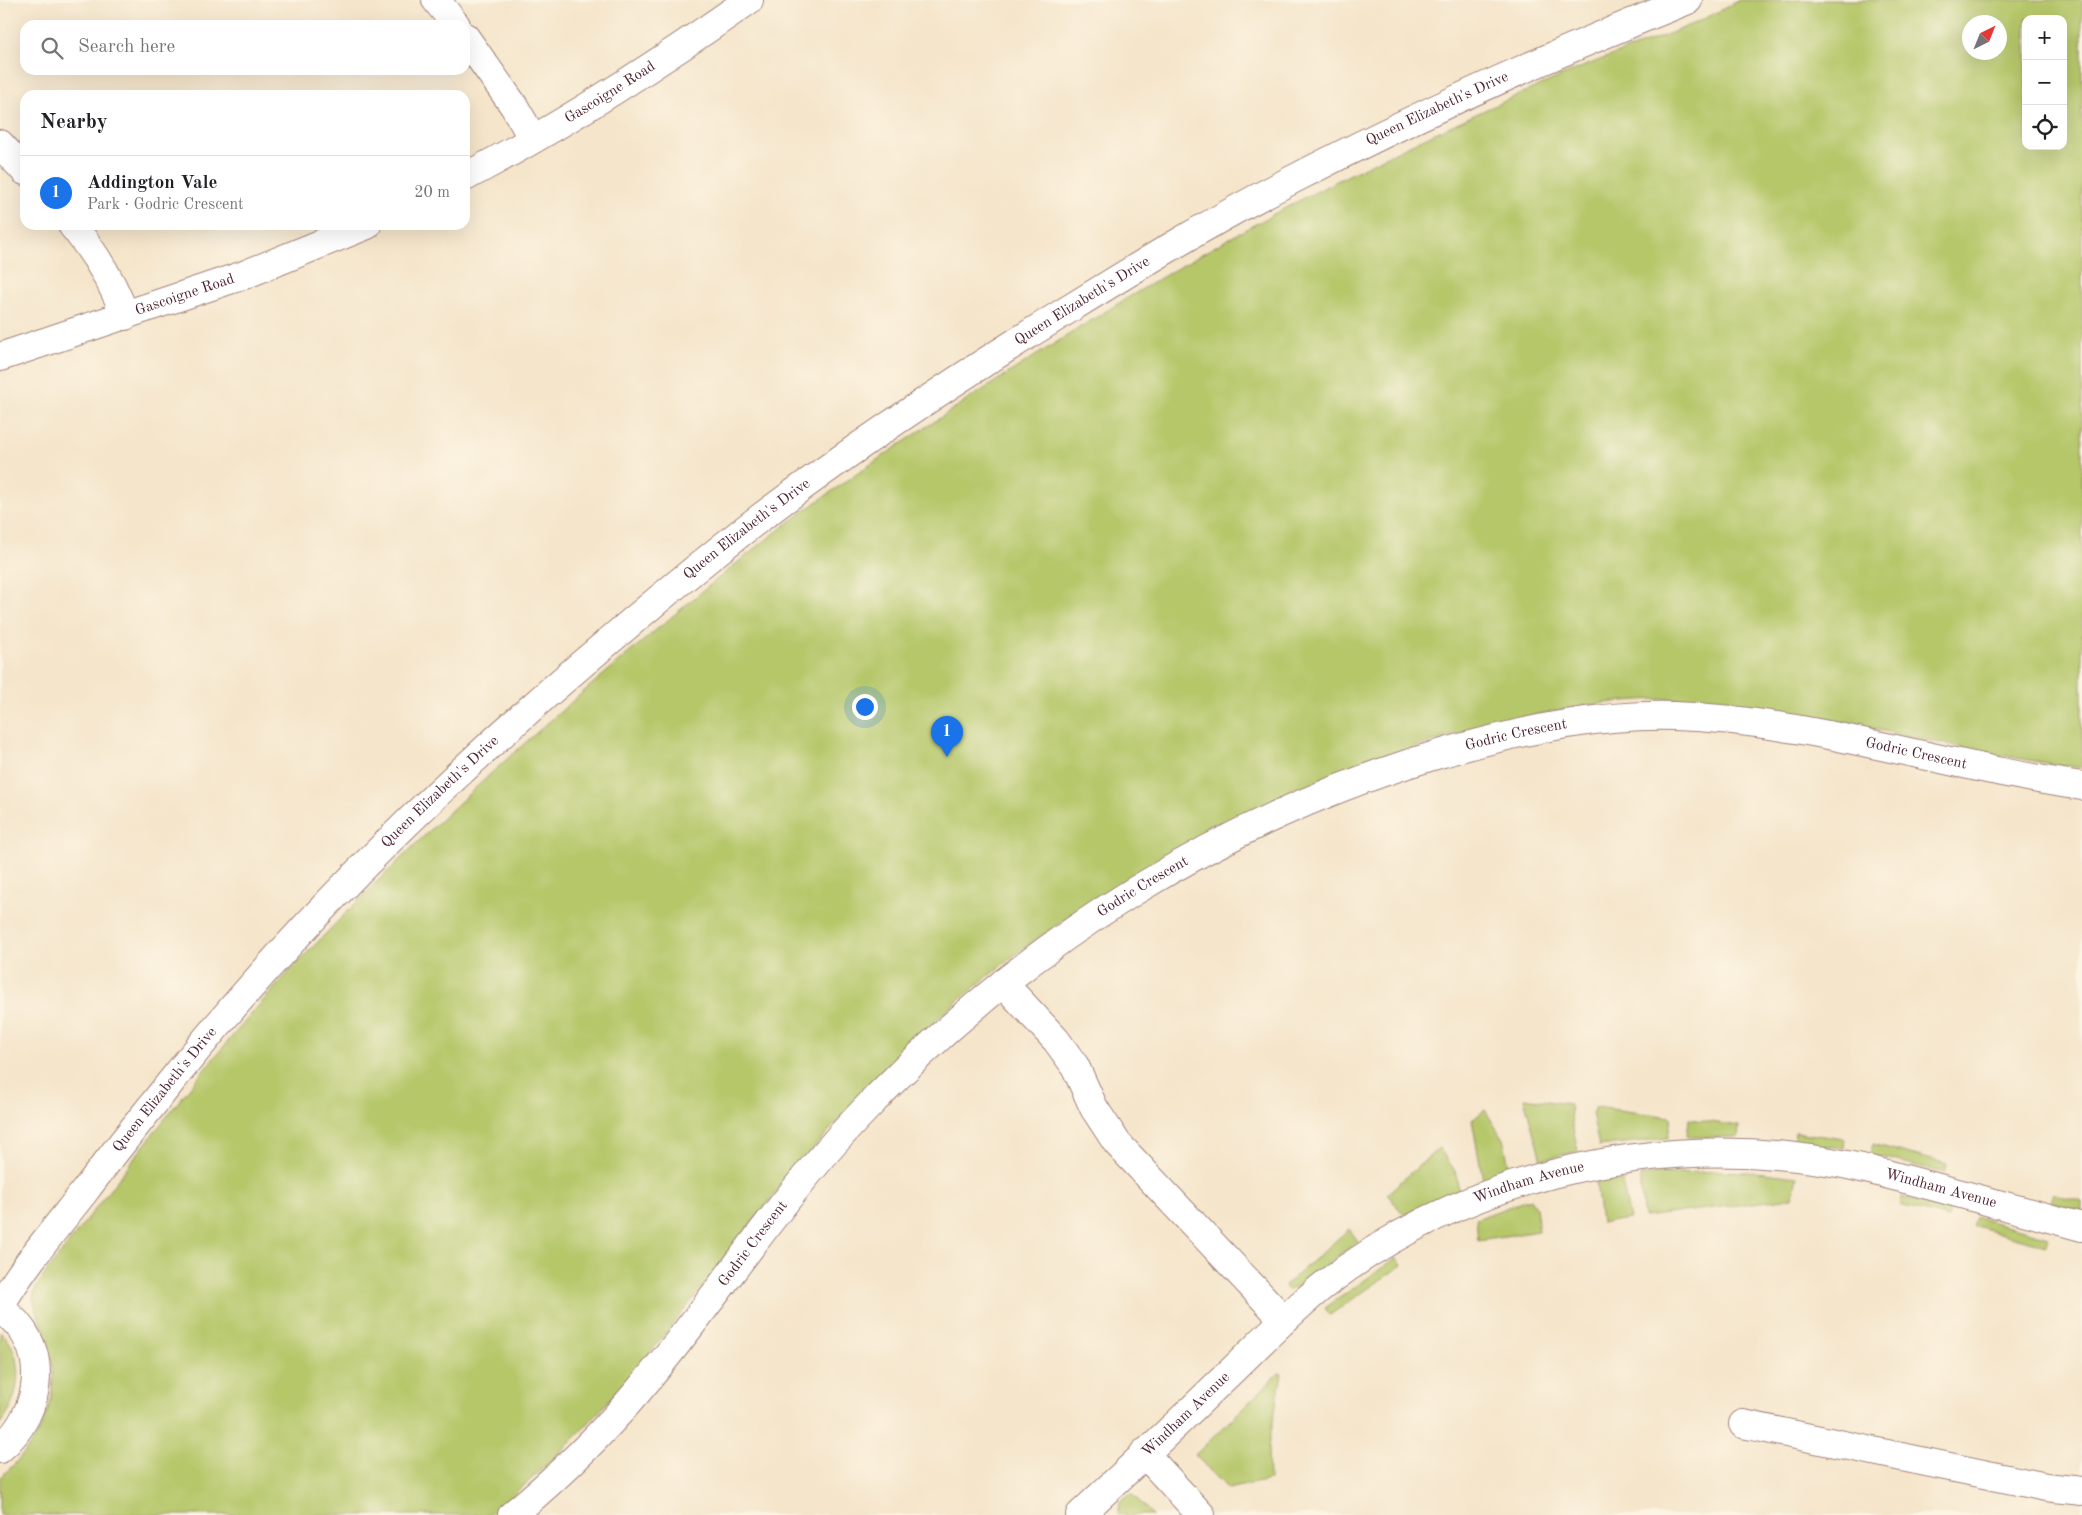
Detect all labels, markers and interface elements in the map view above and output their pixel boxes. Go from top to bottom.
north arrow [1962,15,2007,60]
map controls [2022,15,2067,150]
button: + [2022,15,2067,60]
search box [20,20,470,75]
icon: search [38,34,66,62]
text: Search here [78,38,175,57]
street label: Gascoigne Road [562,58,658,126]
button: − [2022,60,2067,105]
street label: Queen Elizabeth's Drive [1364,69,1511,149]
button: locate [2022,105,2067,150]
text: Nearby [40,112,108,133]
text: Addington Vale [87,174,218,193]
text: 1 [51,185,61,201]
text: 20 m [414,185,450,201]
text: Park · Godric Crescent [87,197,244,213]
street label: Queen Elizabeth's Drive [1012,254,1153,348]
street label: Gascoigne Road [133,271,236,318]
street label: Queen Elizabeth's Drive [681,476,813,583]
your location [852,694,878,720]
pin: 1 [931,716,963,757]
street label: Godric Crescent [1464,717,1568,754]
street label: Queen Elizabeth's Drive [379,733,502,851]
street label: Godric Crescent [1864,735,1968,772]
street label: Godric Crescent [1095,854,1191,920]
street label: Queen Elizabeth's Drive [110,1025,220,1155]
street label: Windham Avenue [1471,1159,1586,1207]
street label: Windham Avenue [1884,1167,1998,1211]
street label: Godric Crescent [716,1198,790,1289]
street label: Windham Avenue [1139,1369,1233,1460]

